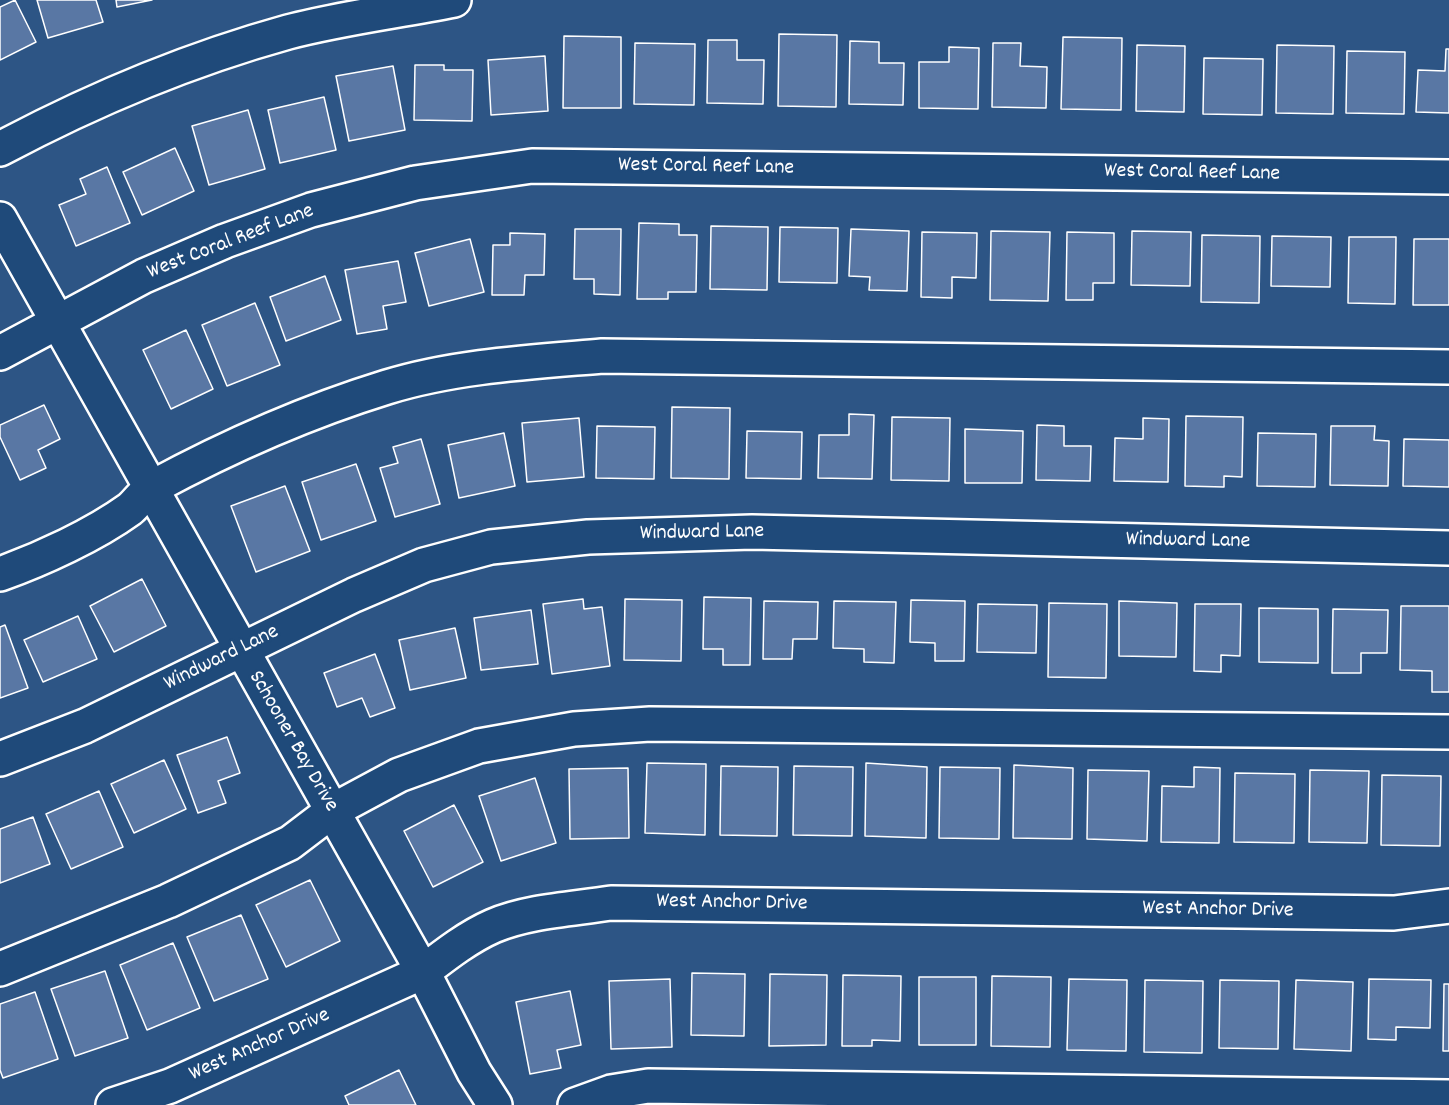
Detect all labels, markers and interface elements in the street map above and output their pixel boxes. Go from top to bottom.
street label: West Coral Reef Lane [618,153,794,183]
street label: West Coral Reef Lane [1104,159,1280,189]
street label: West Coral Reef Lane [144,199,318,287]
street label: Windward Lane [640,520,764,548]
street label: Windward Lane [1126,528,1250,556]
street label: Windward Lane [160,620,284,698]
street label: Schooner Bay Drive [241,667,343,817]
street label: West Anchor Drive [656,889,808,919]
street label: West Anchor Drive [1142,896,1294,926]
street label: West Anchor Drive [186,1003,334,1089]

